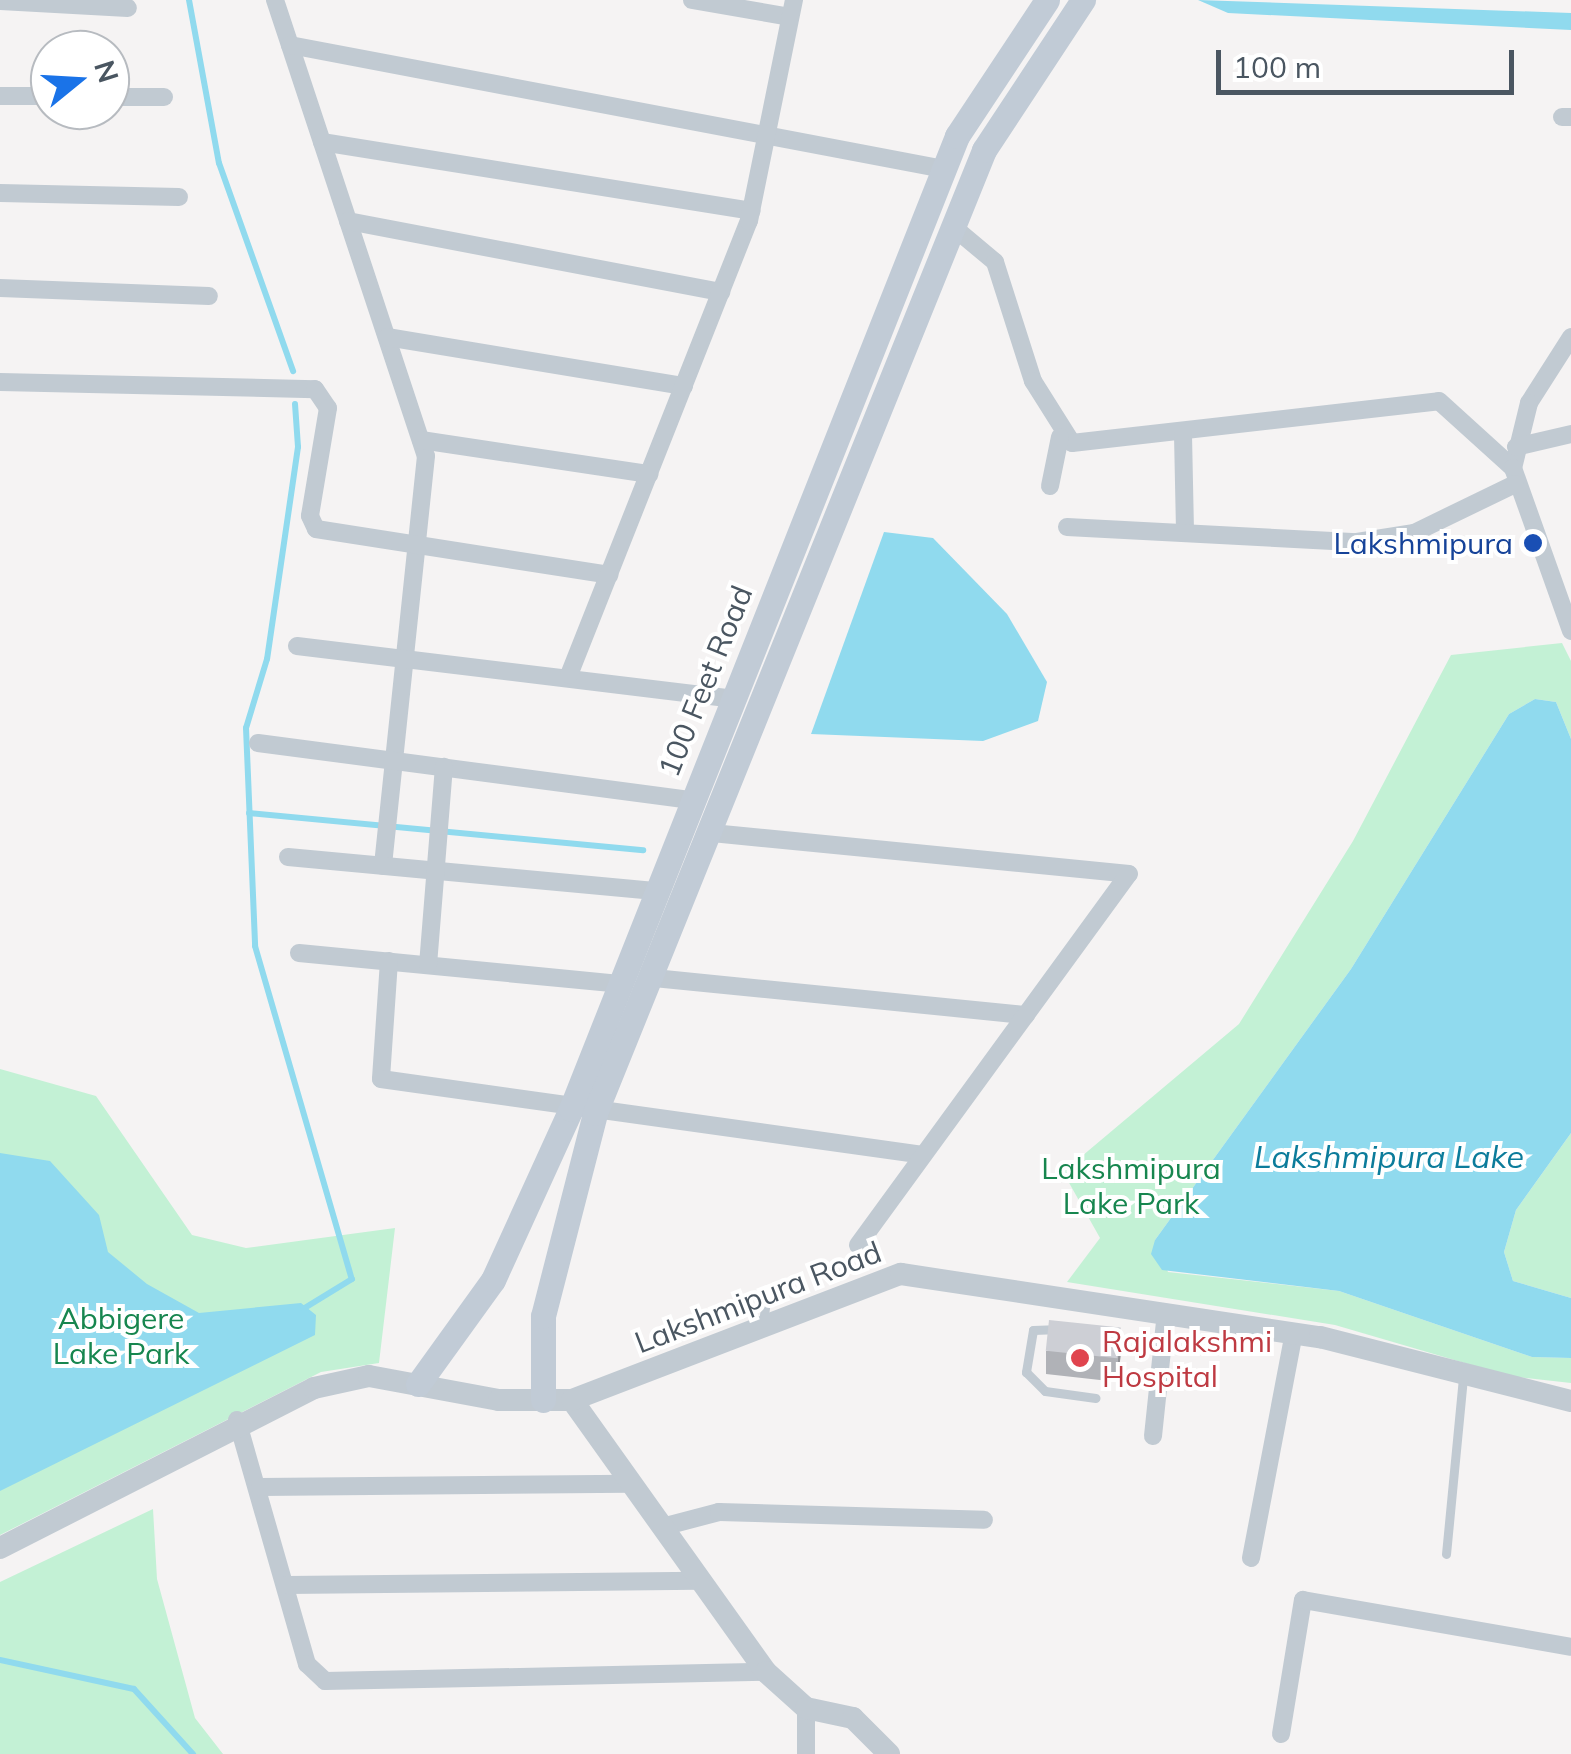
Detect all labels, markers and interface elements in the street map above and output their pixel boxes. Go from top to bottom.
north arrow [30,30,130,130]
scale bar [1221,30,1518,92]
text: 100 m [1233,48,1321,86]
text: N [87,56,127,87]
place label: Lakshmipura [1333,525,1513,561]
marker: Lakshmipura [1522,532,1544,554]
street label: 100 Feet Road [650,580,760,782]
water label: Lakshmipura Lake [1254,1137,1524,1175]
park label: Lakshmipura Lake Park [1041,1150,1221,1220]
street label: Lakshmipura Road [630,1233,886,1361]
park label: Abbigere Lake Park [53,1300,189,1370]
place label: Rajalakshmi Hospital [1102,1323,1272,1394]
marker: Rajalakshmi Hospital [1067,1345,1093,1371]

